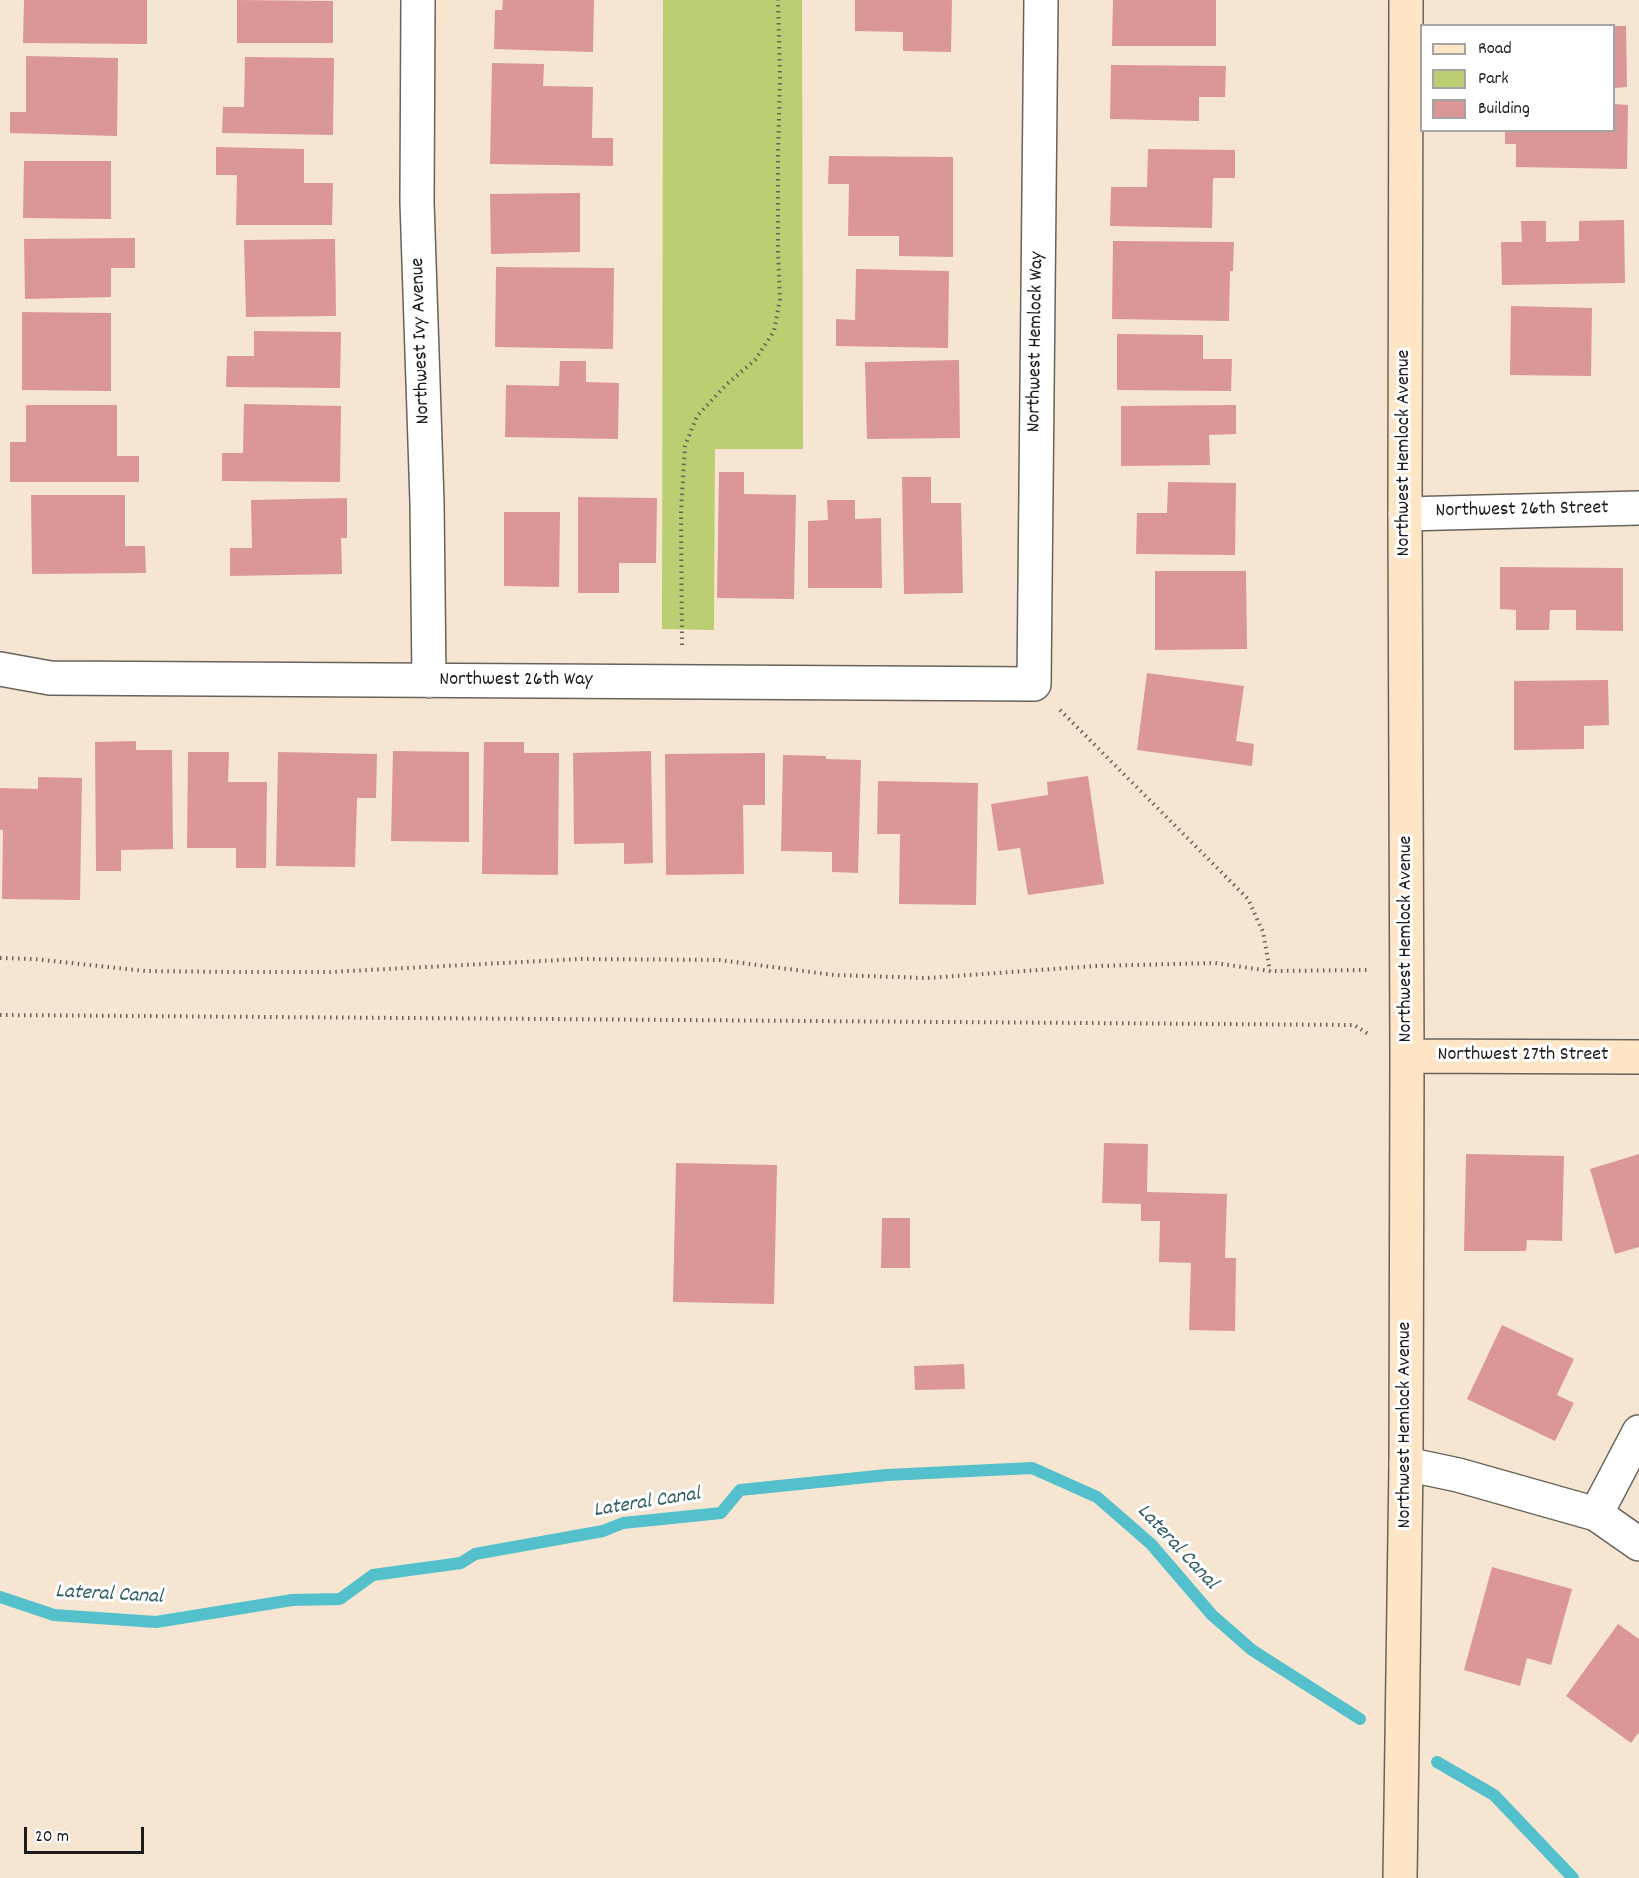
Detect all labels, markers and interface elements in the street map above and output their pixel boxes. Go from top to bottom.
legend [1420,24,1615,132]
text: Road [1478,37,1512,62]
text: Park [1478,67,1509,92]
text: Building [1478,97,1530,122]
street label: Northwest Hemlock Way [1023,251,1051,433]
street label: Northwest Ivy Avenue [407,257,437,425]
street label: Northwest Hemlock Avenue [1393,350,1417,556]
street label: Northwest 26th Street [1435,497,1609,525]
street label: Northwest 26th Way [439,669,593,693]
street label: Northwest Hemlock Avenue [1395,836,1419,1042]
street label: Northwest 27th Street [1438,1044,1608,1068]
street label: Northwest Hemlock Avenue [1394,1322,1418,1528]
water label: Lateral Canal [592,1483,702,1525]
water label: Lateral Canal [1130,1500,1222,1596]
water label: Lateral Canal [55,1581,163,1611]
scale bar [27,1815,147,1853]
text: 20 m [35,1825,69,1850]

